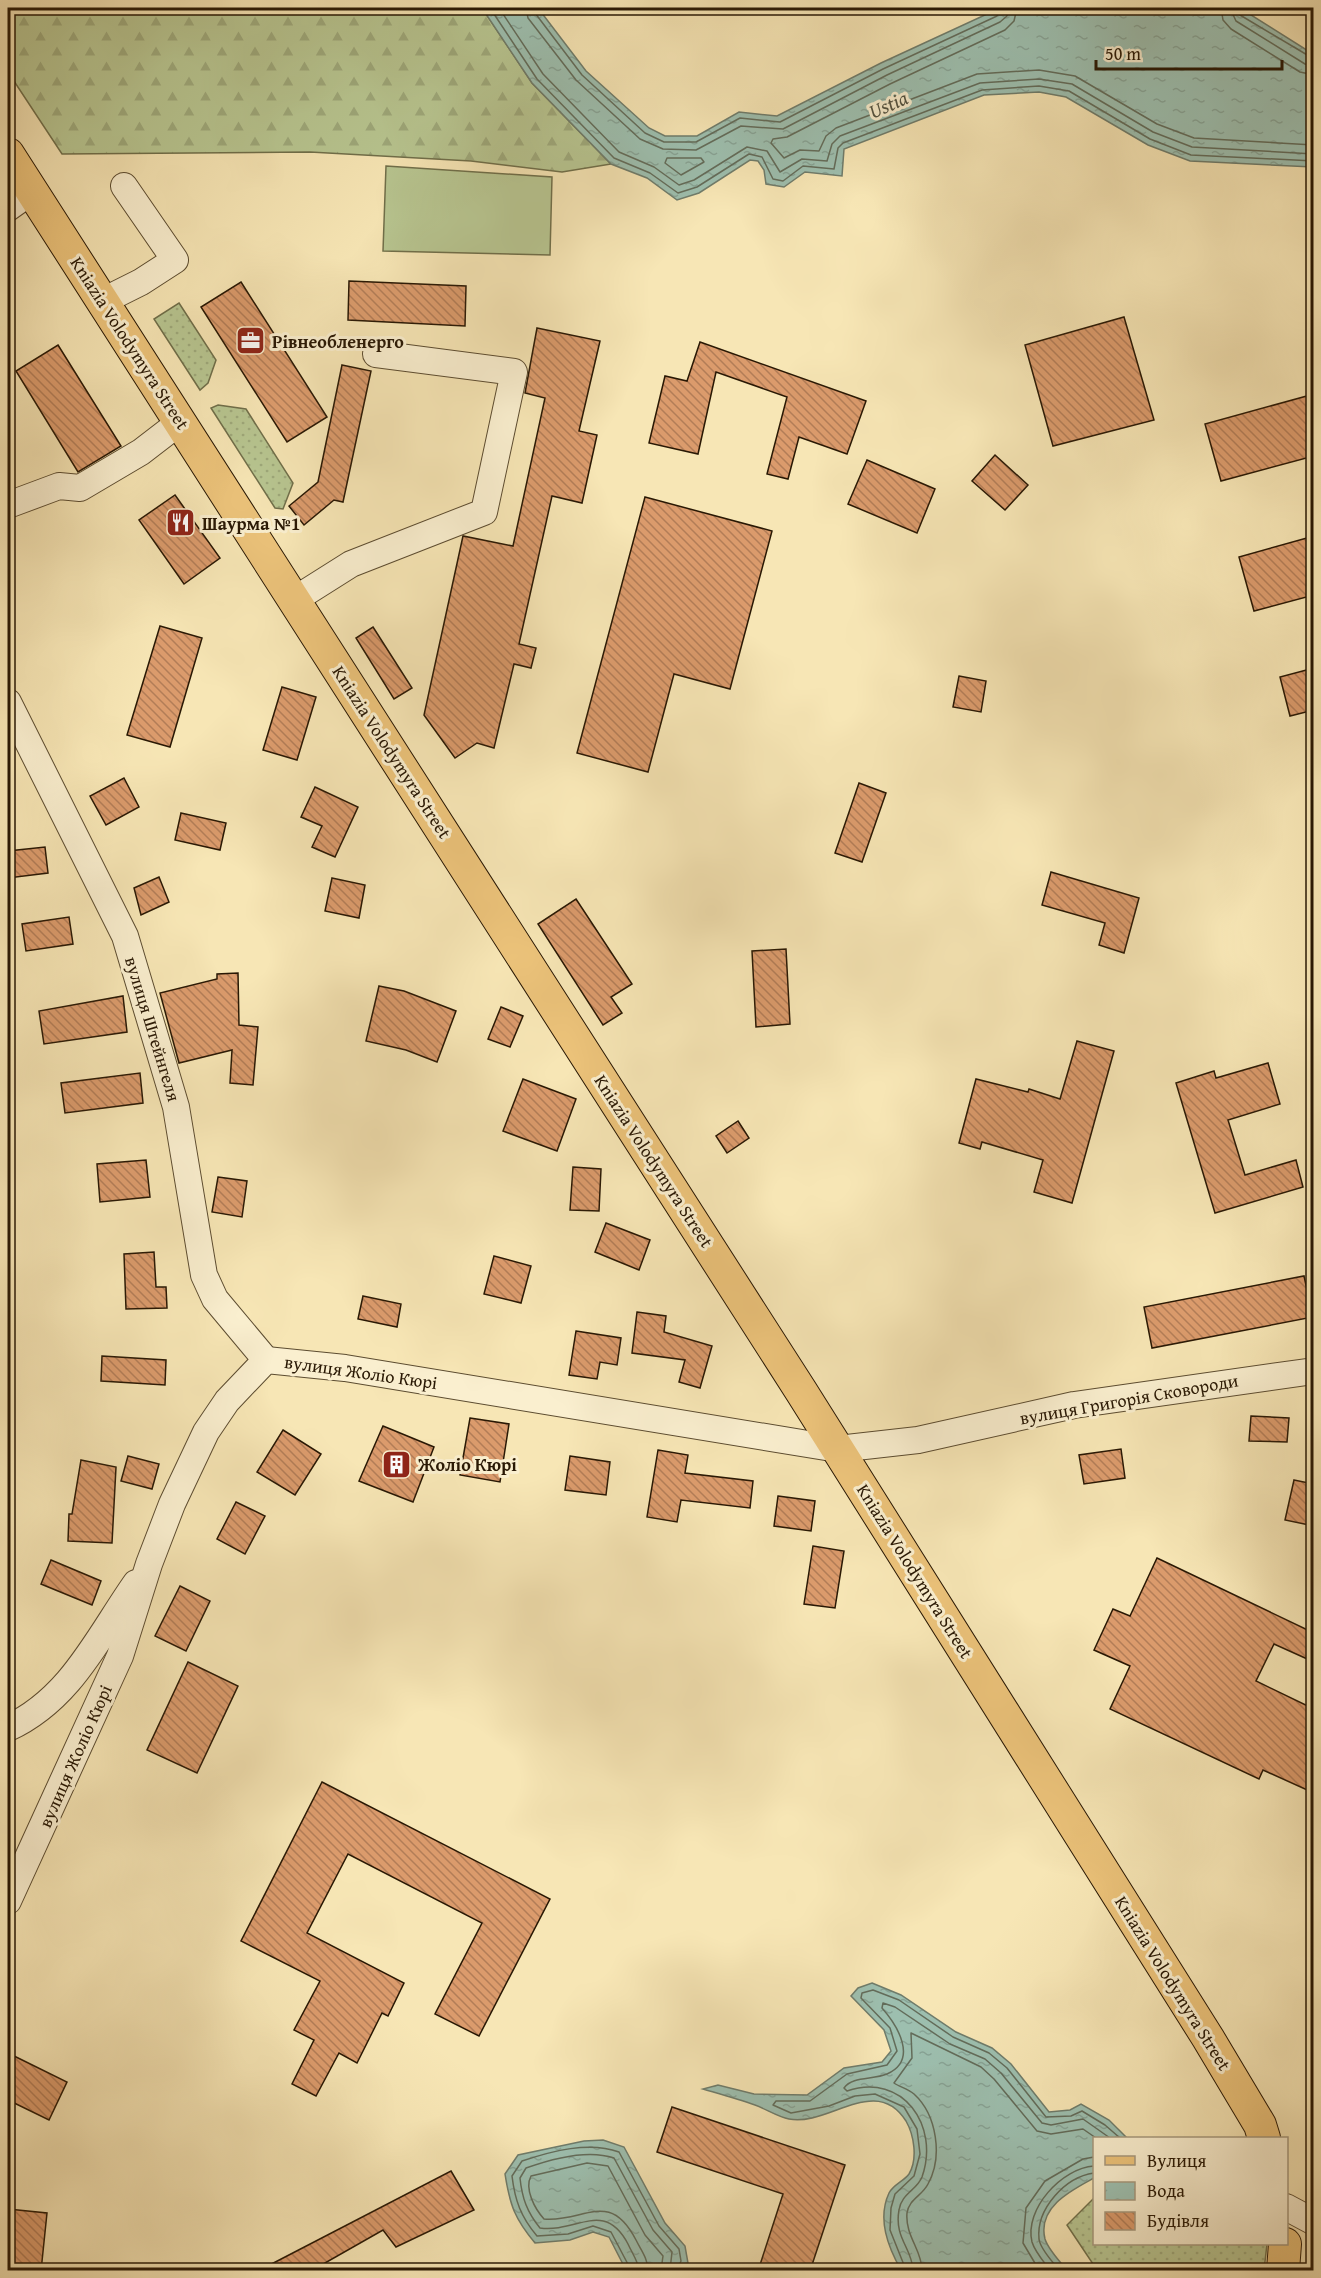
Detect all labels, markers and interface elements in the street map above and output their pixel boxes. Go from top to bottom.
scale bar [1096,33,1282,71]
text: 50 m [1105,40,1141,67]
water label: Ustia [864,82,913,125]
street label: Kniazia Volodymyra Street [64,251,197,435]
office icon: Рівнеобленерго [235,325,267,357]
place label: Рівнеобленерго [272,328,404,355]
restaurant icon: Шаурма №1 [165,507,197,539]
place label: Шаурма №1 [202,510,300,537]
street label: Kniazia Volodymyra Street [326,660,459,844]
street label: вулиця Штейнгеля [118,953,188,1105]
street label: Kniazia Volodymyra Street [588,1069,721,1253]
street label: вулиця Жоліо Кюрі [283,1348,439,1396]
street label: вулиця Григорія Сковороди [1018,1366,1241,1432]
building icon: Жоліо Кюрі [381,1448,413,1480]
place label: Жоліо Кюрі [417,1451,517,1478]
street label: Kniazia Volodymyra Street [850,1478,980,1664]
street label: вулиця Жоліо Кюрі [31,1680,119,1832]
street label: Kniazia Volodymyra Street [1108,1890,1238,2076]
legend [1093,2137,1288,2245]
text: Вулиця [1147,2147,1206,2174]
text: Вода [1147,2177,1185,2204]
text: Будівля [1147,2207,1209,2234]

